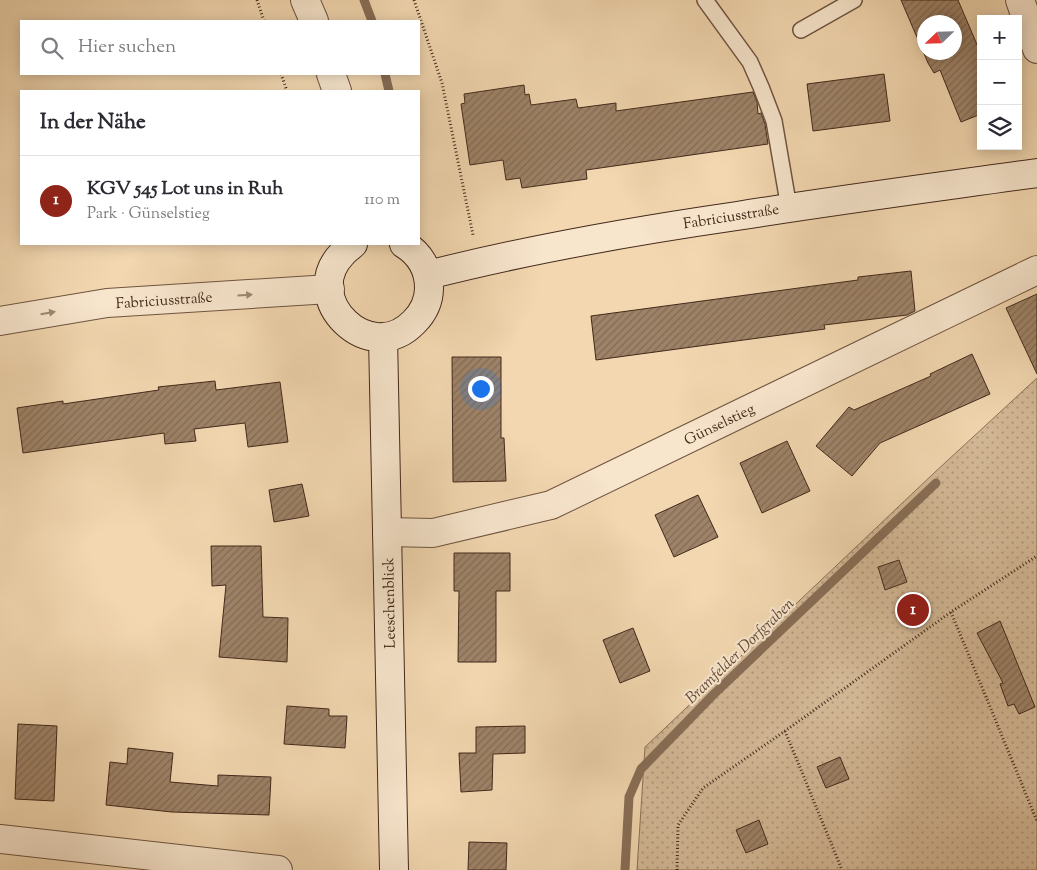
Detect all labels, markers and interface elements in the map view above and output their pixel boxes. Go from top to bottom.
north arrow [917,15,962,60]
map controls [977,15,1022,150]
button: + [977,15,1022,60]
search box [20,20,420,75]
icon: search [38,34,66,62]
text: Hier suchen [78,34,176,61]
button: − [977,60,1022,105]
button: layers [977,105,1022,150]
text: In der Nähe [40,108,146,138]
text: KGV 545 Lot uns in Ruh [87,176,283,203]
text: 1 [53,189,59,212]
text: 110 m [364,189,400,212]
street label: Fabriciusstraße [682,200,781,235]
text: Park · Günselstieg [87,203,210,226]
street label: Fabriciusstraße [115,288,213,315]
one-way arrow [237,290,253,298]
one-way arrow [40,308,56,316]
your location [468,376,494,402]
street label: Günselstieg [681,399,759,452]
street label: Leeschenblick [379,557,402,649]
pin: 1 [897,591,929,629]
water label: Bramfelder Dorfgraben [681,593,801,710]

